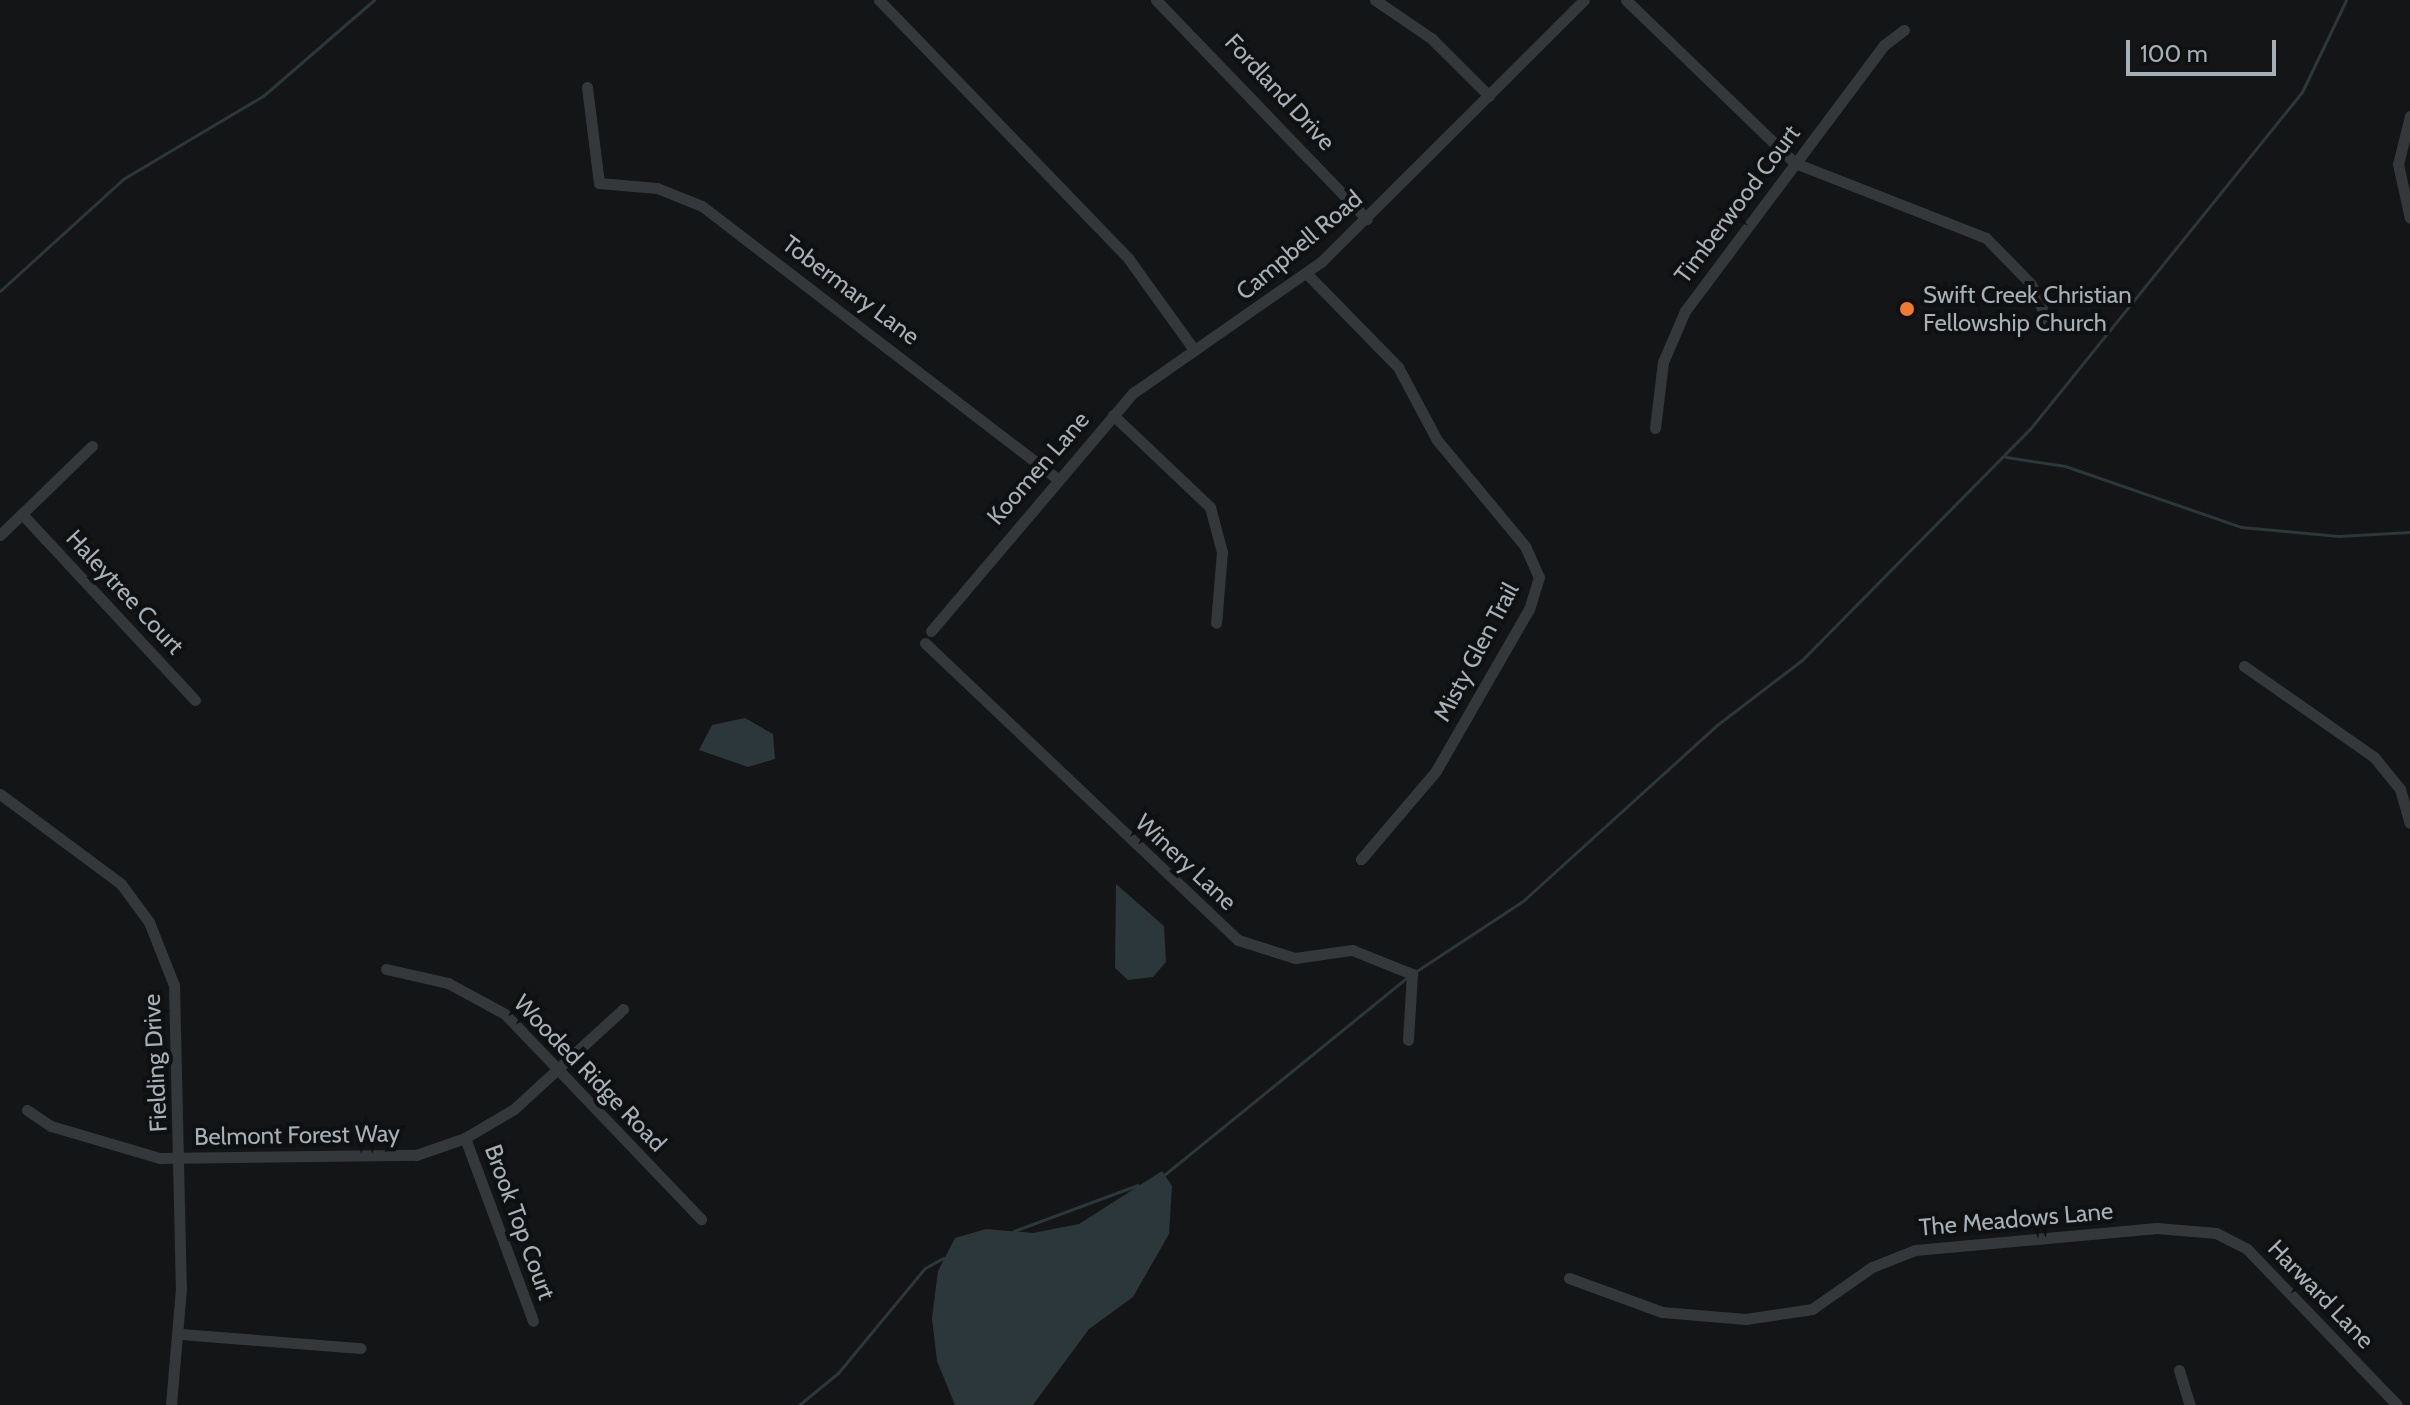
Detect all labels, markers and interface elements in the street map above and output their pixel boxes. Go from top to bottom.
scale bar [2130,24,2280,74]
street label: Fordland Drive [1219,28,1341,156]
text: 100 m [2140,39,2208,68]
street label: Timberwood Court [1668,119,1806,289]
street label: Campbell Road [1230,184,1368,306]
street label: Tobermary Lane [777,229,925,351]
place label: Swift Creek Christian Fellowship Church [1923,281,2132,337]
marker: Swift Creek Christian Fellowship Church [1898,300,1916,318]
street label: Koomen Lane [981,406,1095,530]
street label: Haleytree Court [60,524,190,660]
street label: Misty Glen Trail [1427,578,1525,726]
street label: Winery Lane [1129,808,1243,916]
street label: Wooded Ridge Road [508,989,672,1157]
street label: Fielding Drive [137,993,173,1133]
street label: Belmont Forest Way [194,1119,400,1151]
street label: Brook Top Court [479,1141,561,1303]
street label: The Meadows Lane [1918,1196,2114,1242]
street label: Harward Lane [2262,1234,2380,1354]

